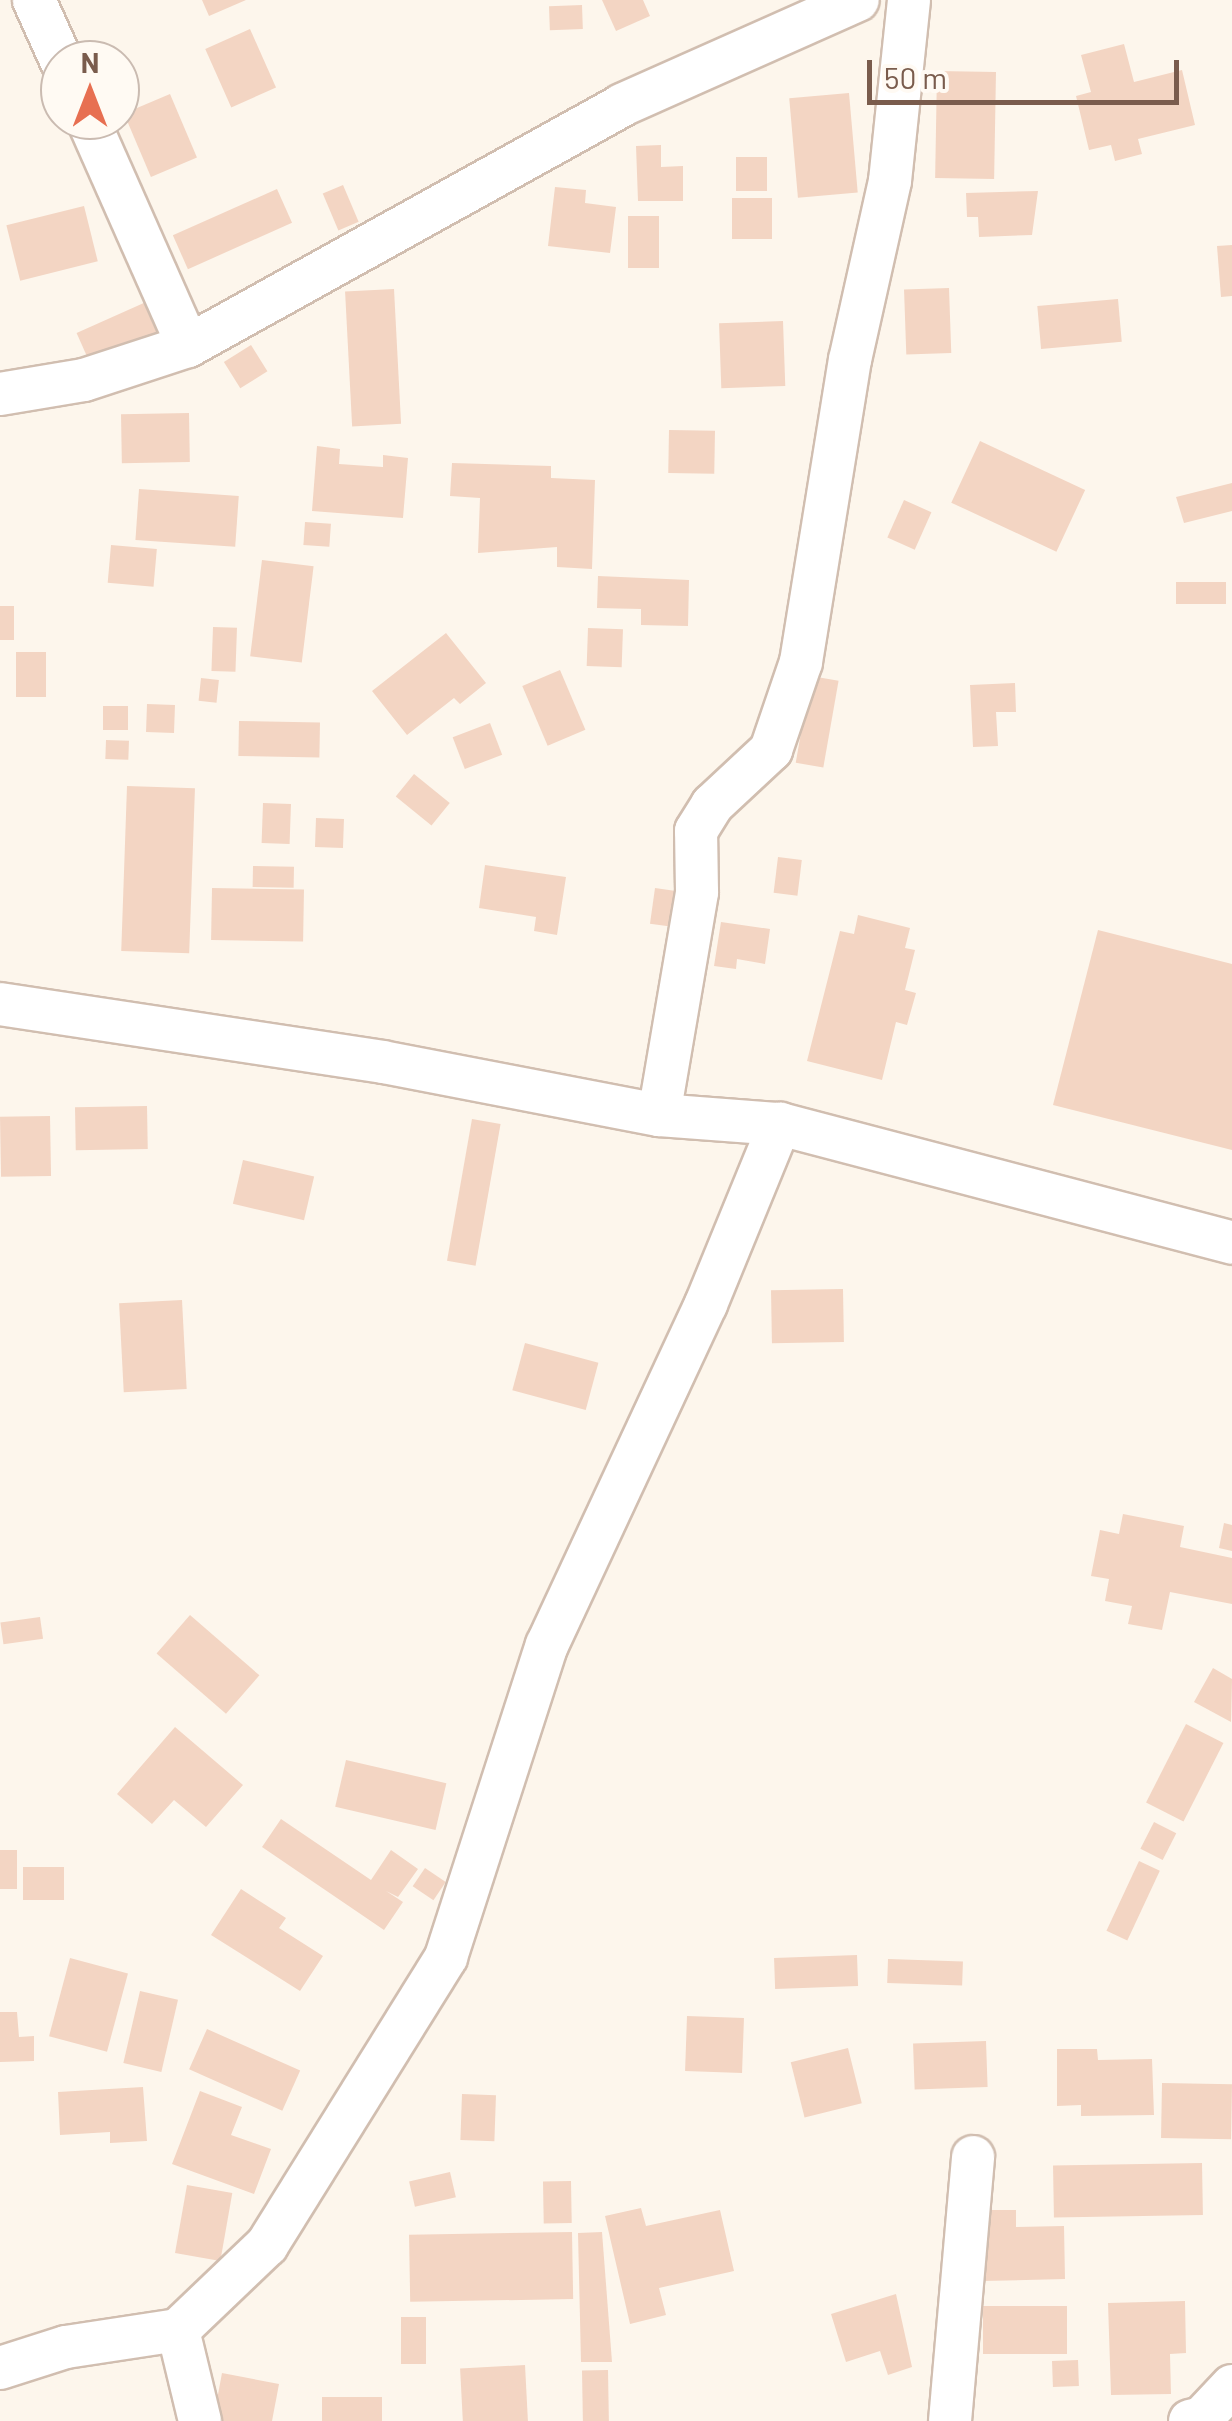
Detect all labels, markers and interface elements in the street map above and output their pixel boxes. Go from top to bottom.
north arrow [40,40,140,140]
scale bar [872,40,1184,102]
text: N [81,45,99,79]
text: 50 m [884,59,947,95]

